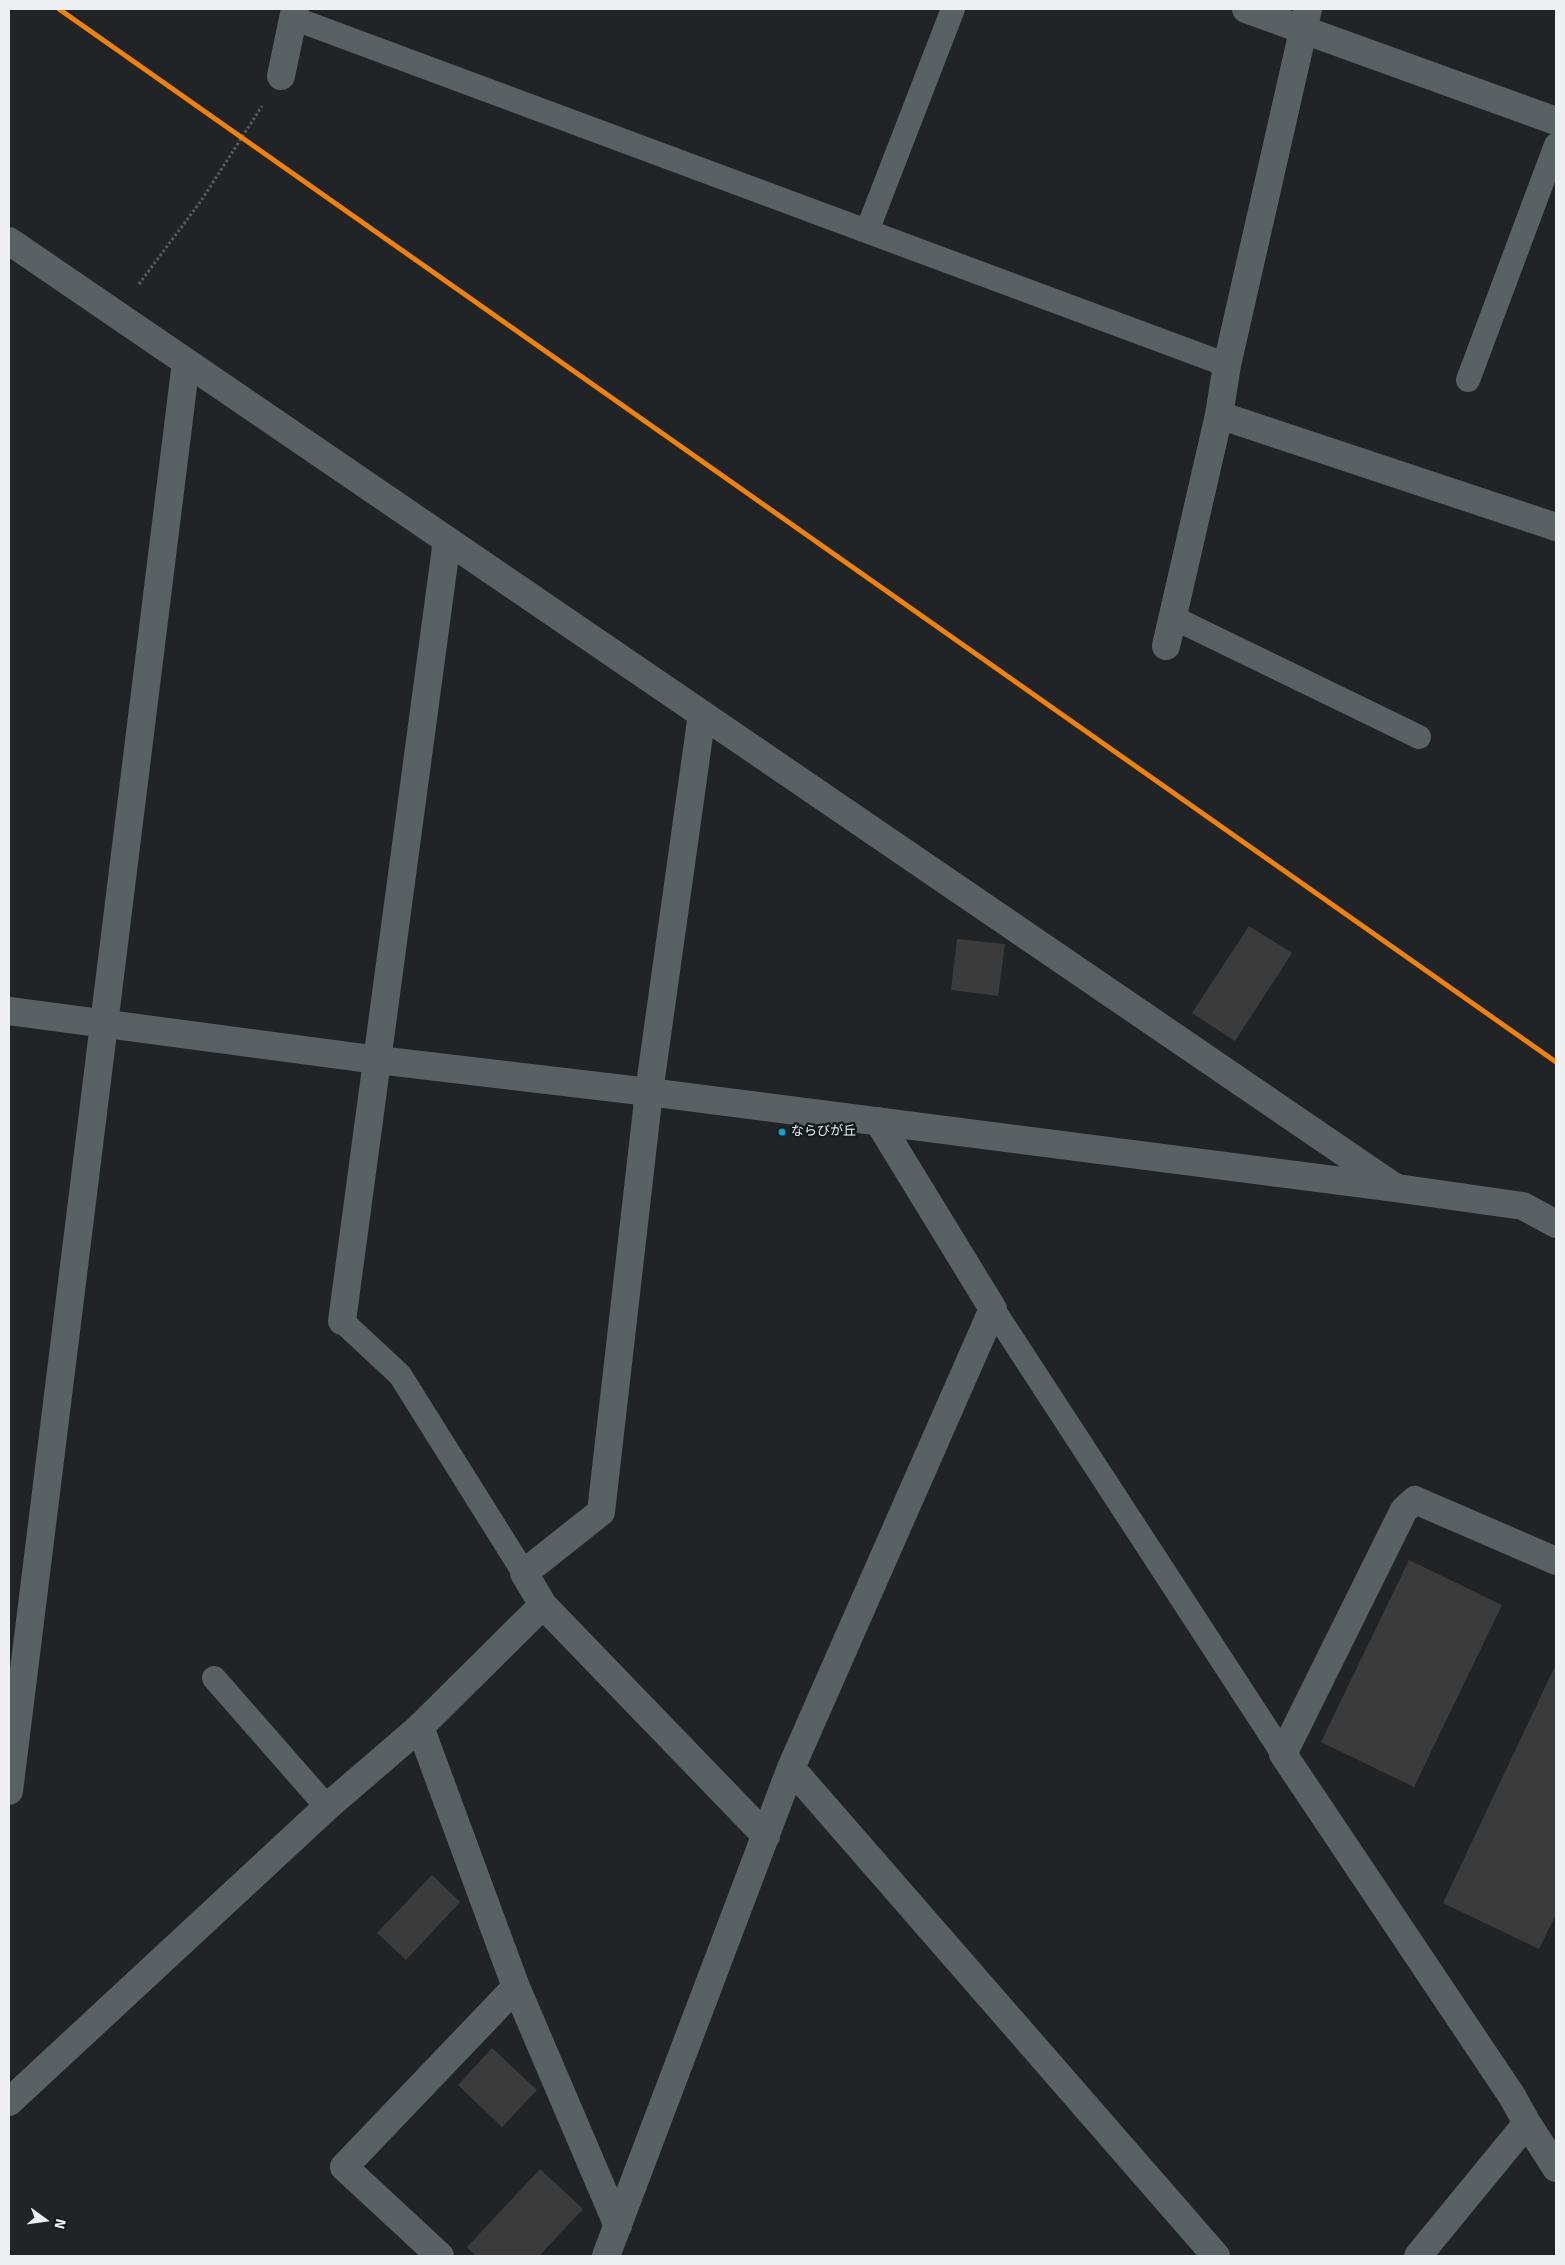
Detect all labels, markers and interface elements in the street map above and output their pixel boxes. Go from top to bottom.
place label: ならびが丘 [791,1124,856,1140]
marker: ならびが丘 [777,1127,787,1137]
north arrow [20,2195,70,2245]
text: N [51,2217,69,2231]

